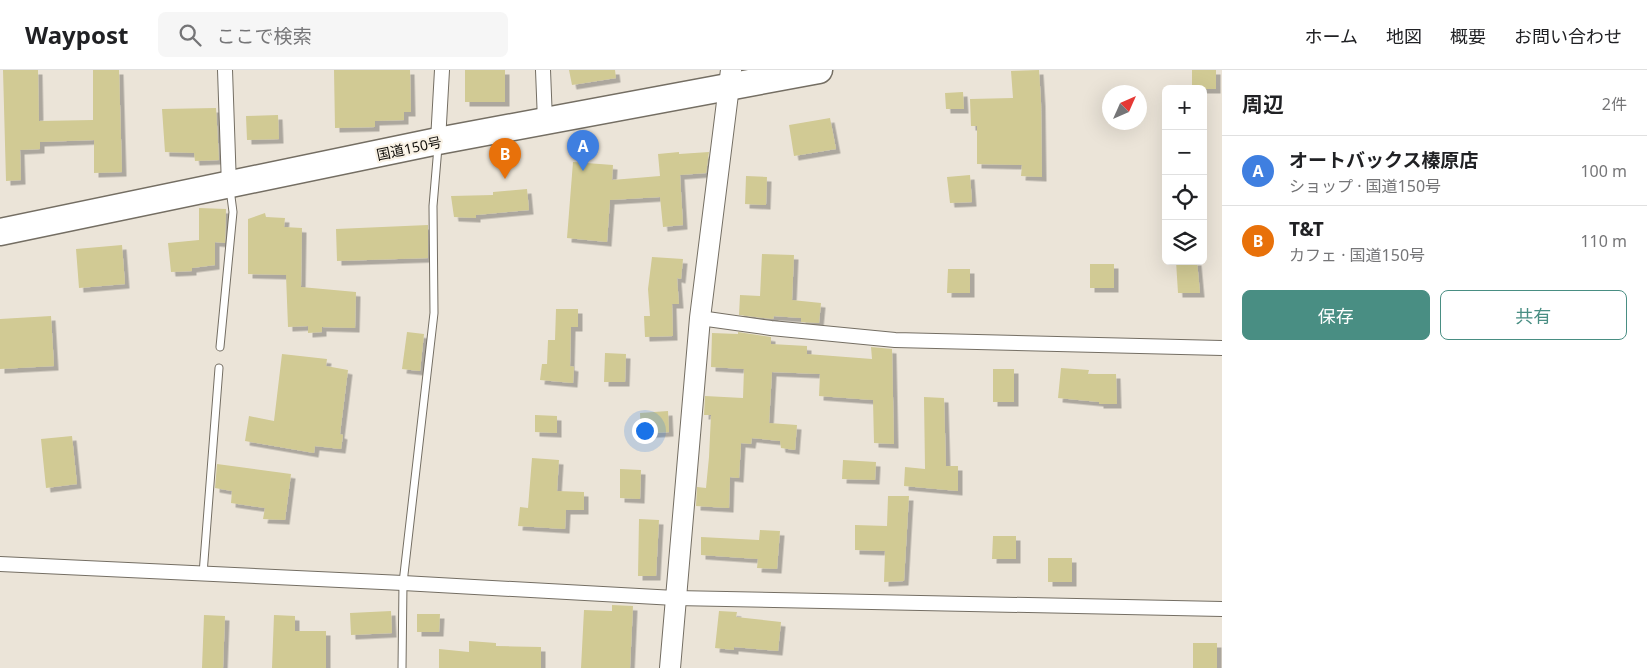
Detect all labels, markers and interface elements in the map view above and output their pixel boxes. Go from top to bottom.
search box [158,12,508,57]
text: Waypost [25,18,128,51]
icon: search [176,21,204,49]
text: ここで検索 [216,23,311,49]
text: ホーム [1305,24,1358,48]
text: 地図 [1386,24,1422,48]
text: 概要 [1450,24,1486,48]
text: お問い合わせ [1514,24,1622,48]
north arrow [1102,85,1147,130]
map controls [1162,85,1207,265]
button: + [1162,85,1207,130]
text: 周辺 [1242,90,1284,118]
text: 2件 [1602,93,1627,115]
pin: A [567,130,599,171]
button: − [1162,130,1207,175]
street label: 国道150号 [375,132,443,164]
pin: B [489,138,521,179]
text: オートバックス榛原店 [1289,147,1478,173]
text: A [1252,160,1264,182]
text: 100 m [1580,160,1627,182]
button: locate [1162,175,1207,220]
text: ショップ · 国道150号 [1289,175,1441,197]
text: T&T [1289,216,1324,242]
button: layers [1162,220,1207,265]
text: B [1253,230,1263,252]
text: 110 m [1580,230,1627,252]
text: カフェ · 国道150号 [1289,244,1425,266]
button: 保存 [1242,290,1430,340]
button: 共有 [1440,290,1627,340]
your location [632,418,658,444]

